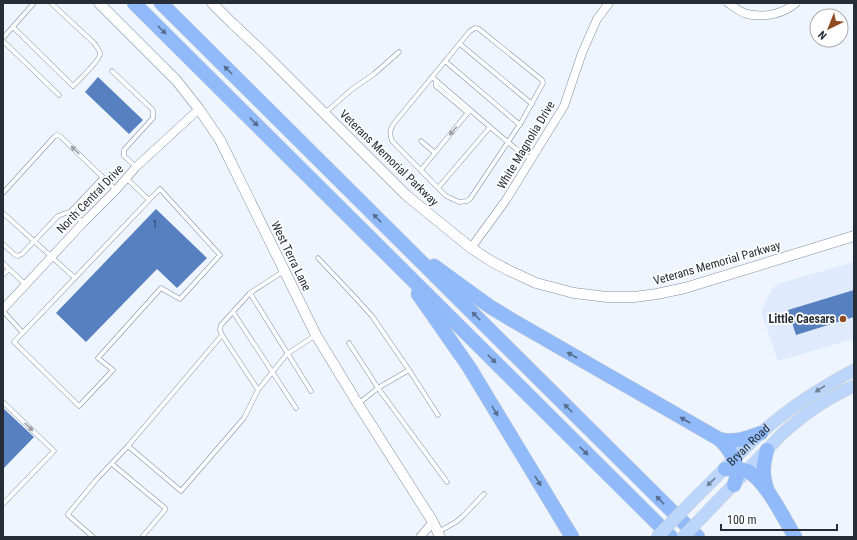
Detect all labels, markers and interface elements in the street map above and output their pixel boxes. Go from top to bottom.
north arrow [809,8,849,48]
one-way arrow [157,26,167,35]
text: N [815,28,829,42]
one-way arrow [223,65,233,75]
street label: White Magnolia Drive [494,98,558,192]
street label: Veterans Memorial Parkway [337,107,441,209]
one-way arrow [249,117,259,127]
one-way arrow [448,126,457,137]
one-way arrow [70,145,80,155]
street label: North Central Drive [54,162,127,236]
one-way arrow [372,213,382,223]
house number: 1 [153,219,157,230]
street label: West Terra Lane [268,219,314,294]
street label: Veterans Memorial Parkway [652,238,782,288]
one-way arrow [471,311,481,321]
place label: Little Caesars [769,312,836,326]
marker: Little Caesars [838,314,848,324]
one-way arrow [566,352,578,359]
one-way arrow [487,354,497,364]
one-way arrow [815,385,825,393]
one-way arrow [563,403,573,413]
one-way arrow [492,405,499,417]
one-way arrow [679,416,691,423]
street label: Bryan Road [724,421,773,469]
one-way arrow [24,422,34,431]
one-way arrow [579,446,589,456]
one-way arrow [534,475,541,487]
one-way arrow [706,477,716,487]
one-way arrow [655,495,665,505]
scale bar [721,506,837,532]
text: 100 m [727,513,757,527]

